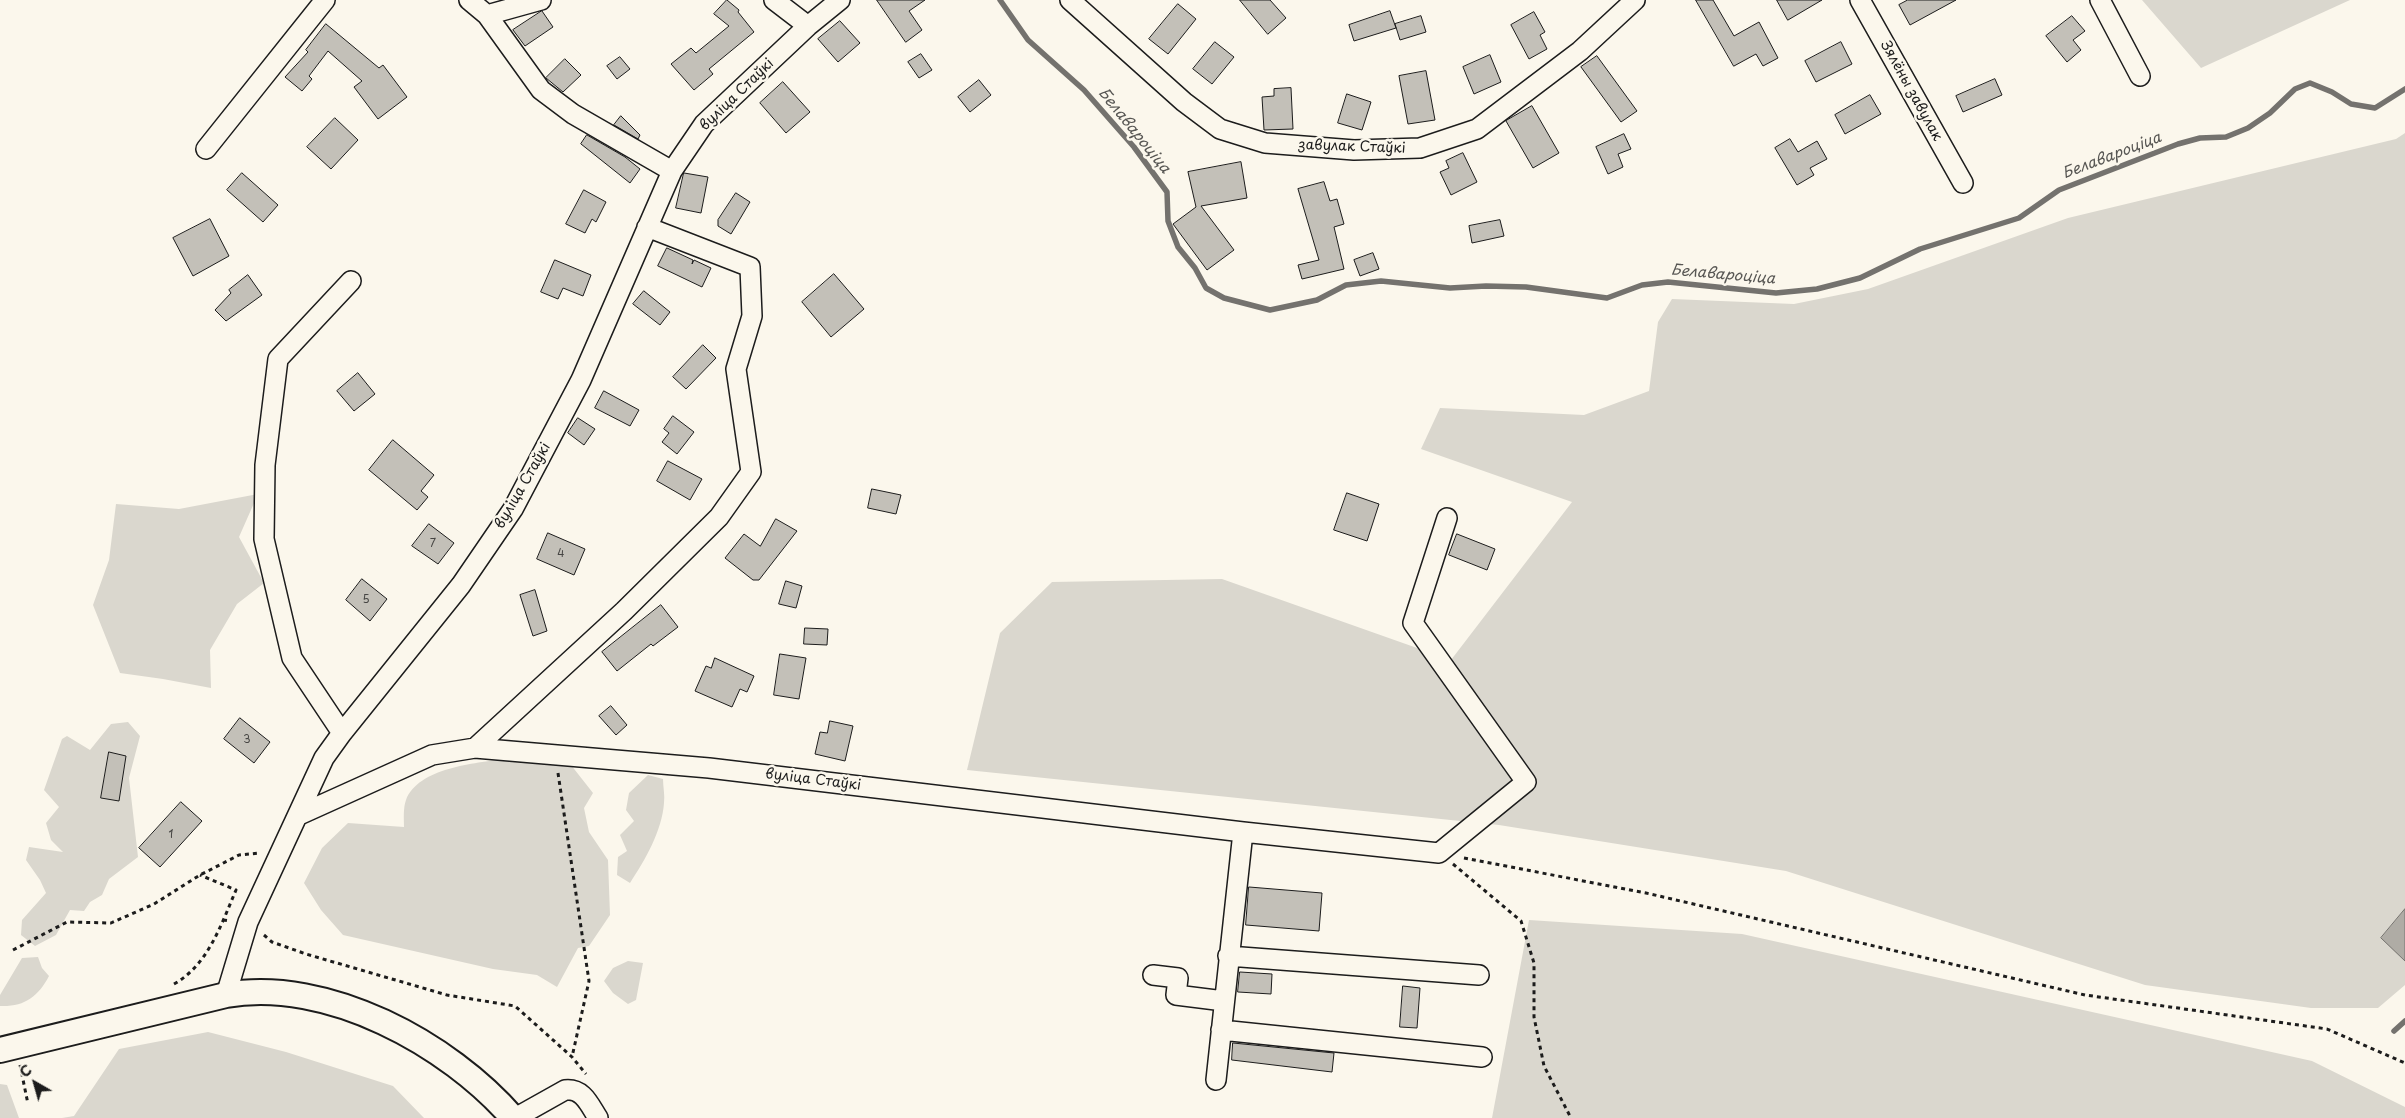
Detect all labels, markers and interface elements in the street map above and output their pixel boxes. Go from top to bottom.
street label: Зялёны завулак [1877,38,1945,144]
street label: вуліца Стаўкі [696,55,778,135]
water label: Белавароціца [1094,85,1174,177]
water label: Белавароціца [2060,129,2164,183]
street label: завулак Стаўкі [1298,137,1406,157]
water label: Белавароціца [1670,261,1776,289]
street label: вуліца Стаўкі [492,440,554,532]
house number: 7 [430,537,436,551]
house number: 4 [557,547,565,561]
house number: 5 [362,593,370,607]
house number: 3 [243,733,251,747]
street label: вуліца Стаўкі [764,766,862,794]
house number: 1 [169,828,173,842]
north arrow [10,1058,60,1108]
text: С [15,1059,36,1082]

